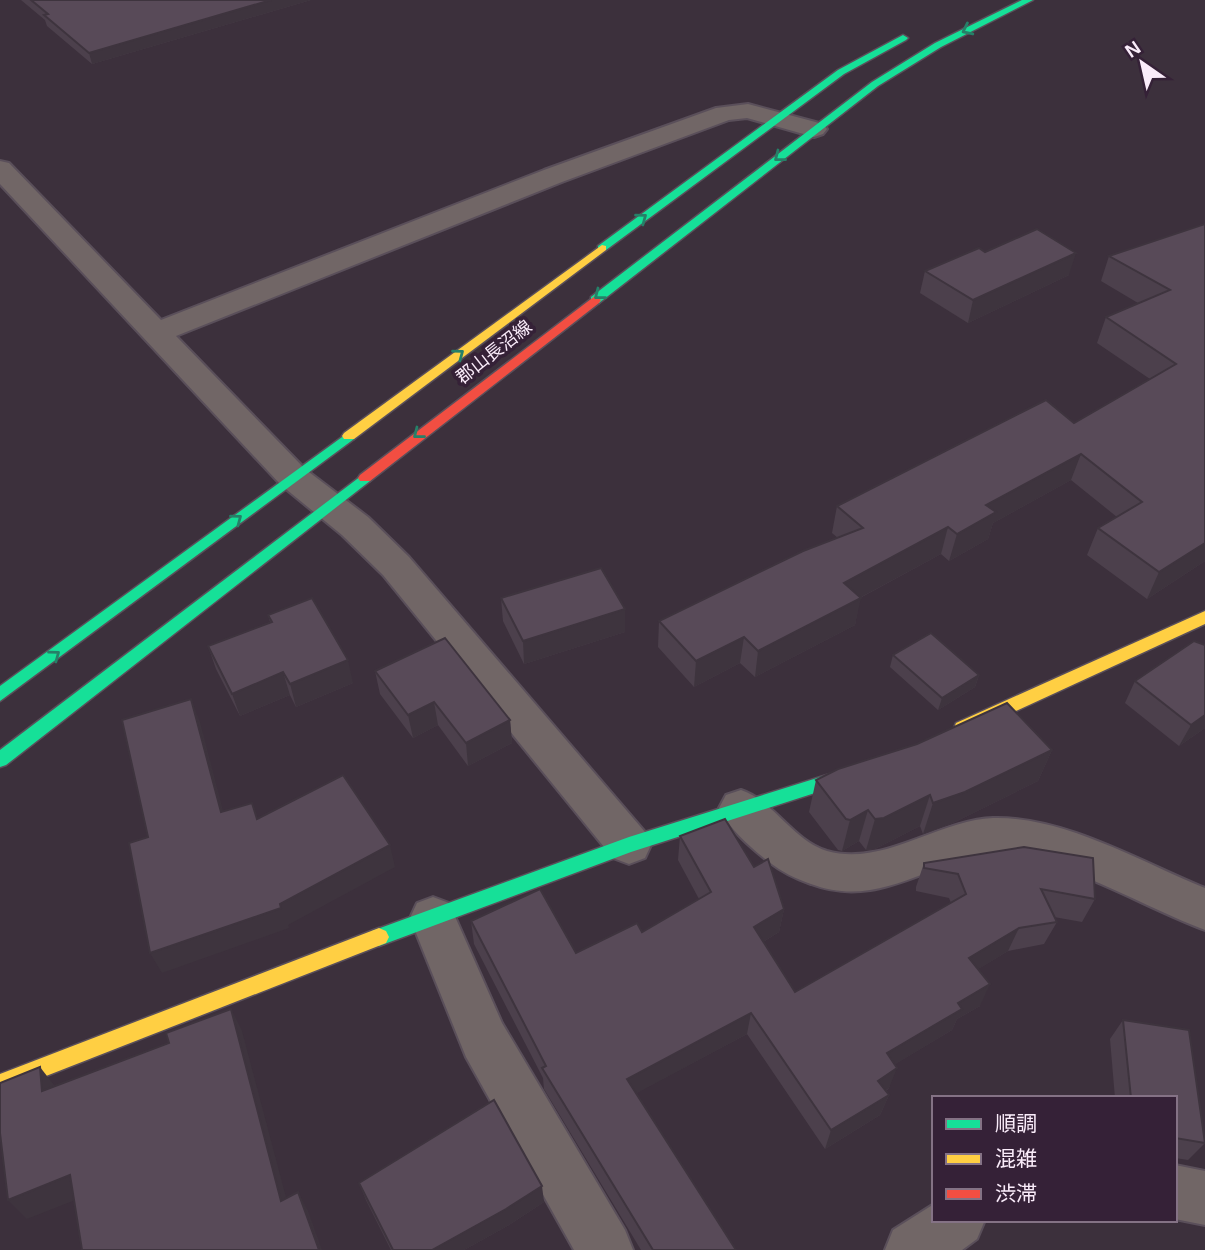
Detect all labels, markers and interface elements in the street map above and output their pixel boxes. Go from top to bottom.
one-way arrow [962,22,974,36]
north arrow [1107,28,1177,98]
text: N [1121,37,1144,62]
one-way arrow [774,148,787,161]
one-way arrow [634,214,647,226]
one-way arrow [594,287,606,300]
street label: 郡山長沼線 [452,316,536,388]
one-way arrow [451,350,464,362]
one-way arrow [414,426,426,439]
one-way arrow [229,515,242,527]
one-way arrow [47,651,60,664]
legend [932,1096,1177,1222]
text: 順調 [995,1112,1037,1135]
text: 混雑 [995,1147,1037,1170]
text: 渋滞 [995,1182,1037,1205]

